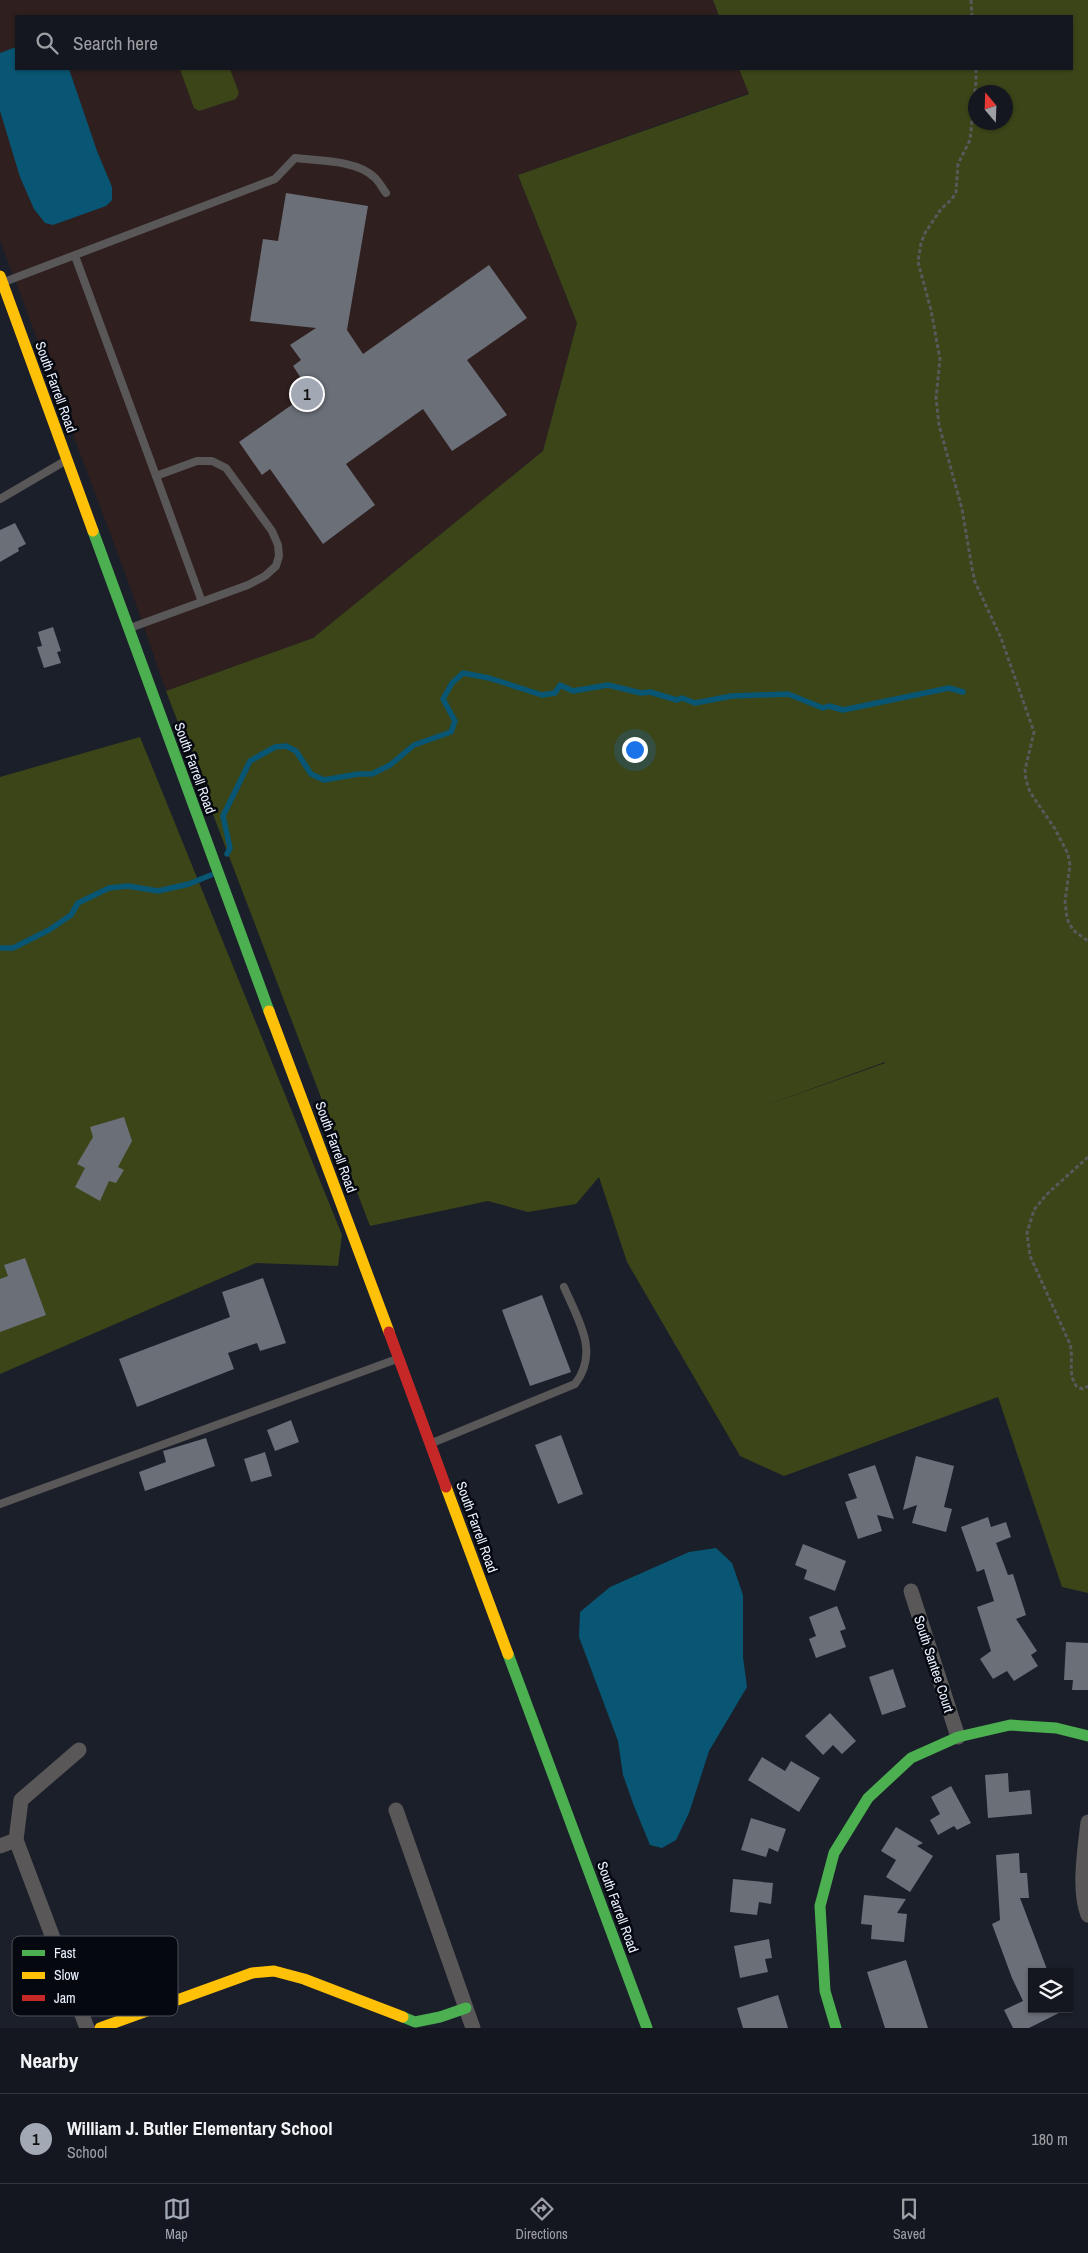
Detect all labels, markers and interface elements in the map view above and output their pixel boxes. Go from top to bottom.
search box [15,15,1073,70]
icon: search [33,29,61,57]
text: Search here [73,30,158,56]
north arrow [968,85,1013,130]
street label: South Farrell Road [31,339,81,435]
pin: 1 [291,375,323,413]
street label: South Farrell Road [170,720,220,816]
your location [622,737,648,763]
street label: South Farrell Road [311,1099,361,1195]
street label: South Farrell Road [452,1479,502,1575]
street label: South Santee Court [910,1613,958,1715]
street label: South Farrell Road [593,1859,643,1955]
legend [12,1936,178,2016]
text: Fast [54,1944,76,1962]
text: Slow [54,1966,80,1984]
map controls [1028,1968,1073,2013]
button: layers [1028,1968,1073,2013]
text: Jam [54,1989,76,2007]
text: Nearby [20,2046,78,2075]
text: William J. Butler Elementary School [67,2115,333,2141]
text: 1 [32,2128,40,2150]
text: 180 m [1032,2128,1068,2150]
text: School [67,2141,107,2163]
tab: Map [163,2195,191,2243]
tab: Directions [516,2195,568,2243]
tab: Saved [893,2195,925,2243]

